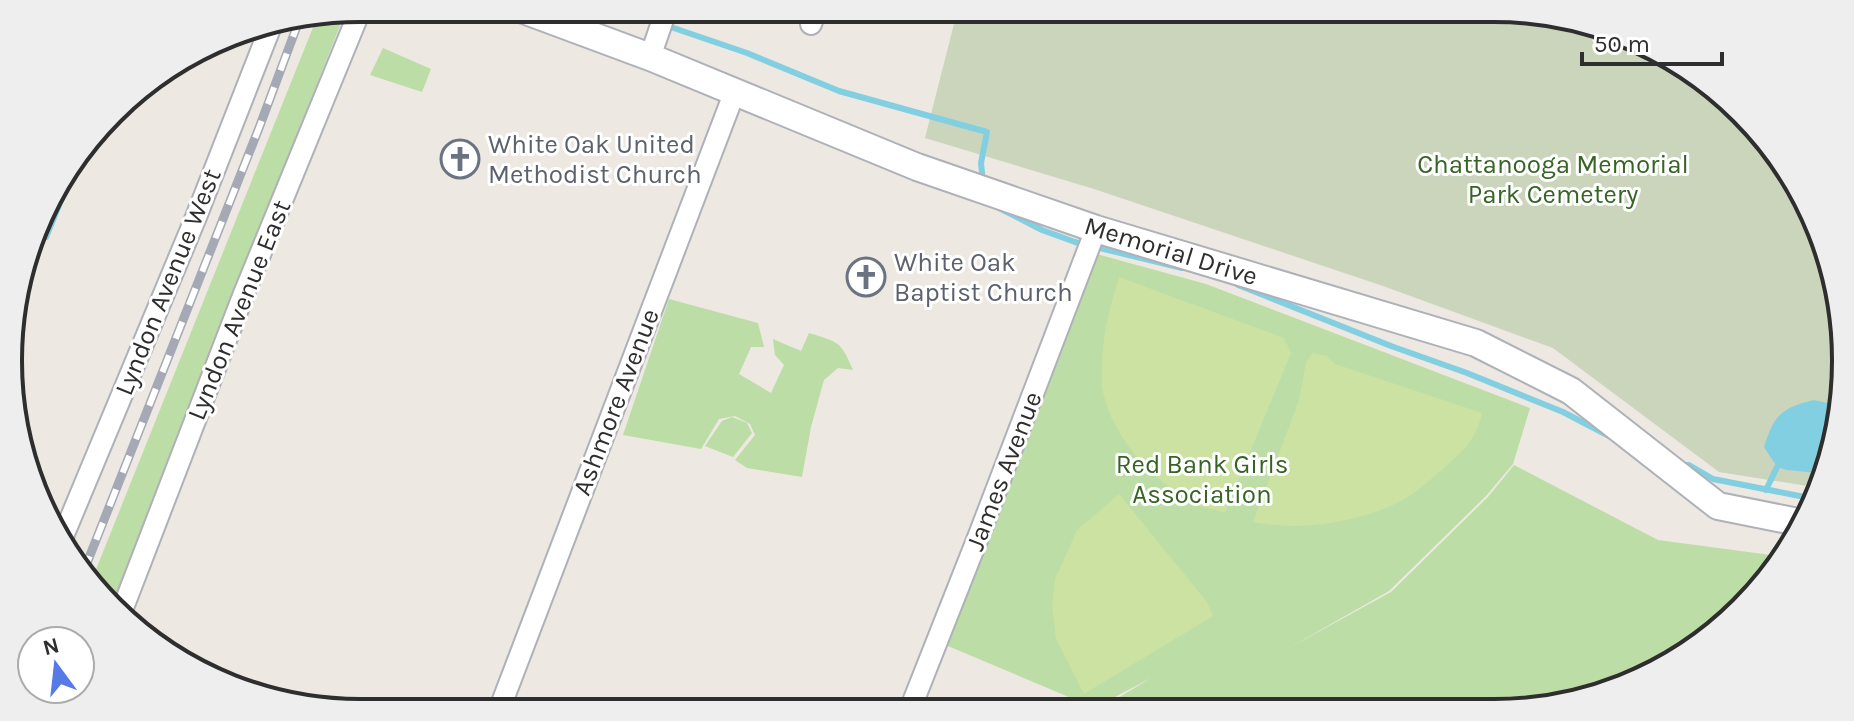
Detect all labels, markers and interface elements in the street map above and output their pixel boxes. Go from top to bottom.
scale bar [1582,16,1722,66]
text: 50 m [1594,30,1650,58]
place label: White Oak United Methodist Church [488,129,702,190]
church icon: White Oak United Methodist Church [439,138,481,180]
park label: Chattanooga Memorial Park Cemetery [1417,149,1689,210]
street label: Lyndon Avenue West [108,164,228,400]
street label: Lyndon Avenue East [181,195,297,425]
street label: Memorial Drive [1081,210,1261,292]
place label: White Oak Baptist Church [894,247,1073,308]
church icon: White Oak Baptist Church [845,256,887,298]
street label: Ashmore Avenue [566,304,666,500]
street label: James Avenue [959,387,1049,555]
park label: Red Bank Girls Association [1116,449,1288,510]
north arrow [16,625,96,705]
text: N [40,632,62,661]

